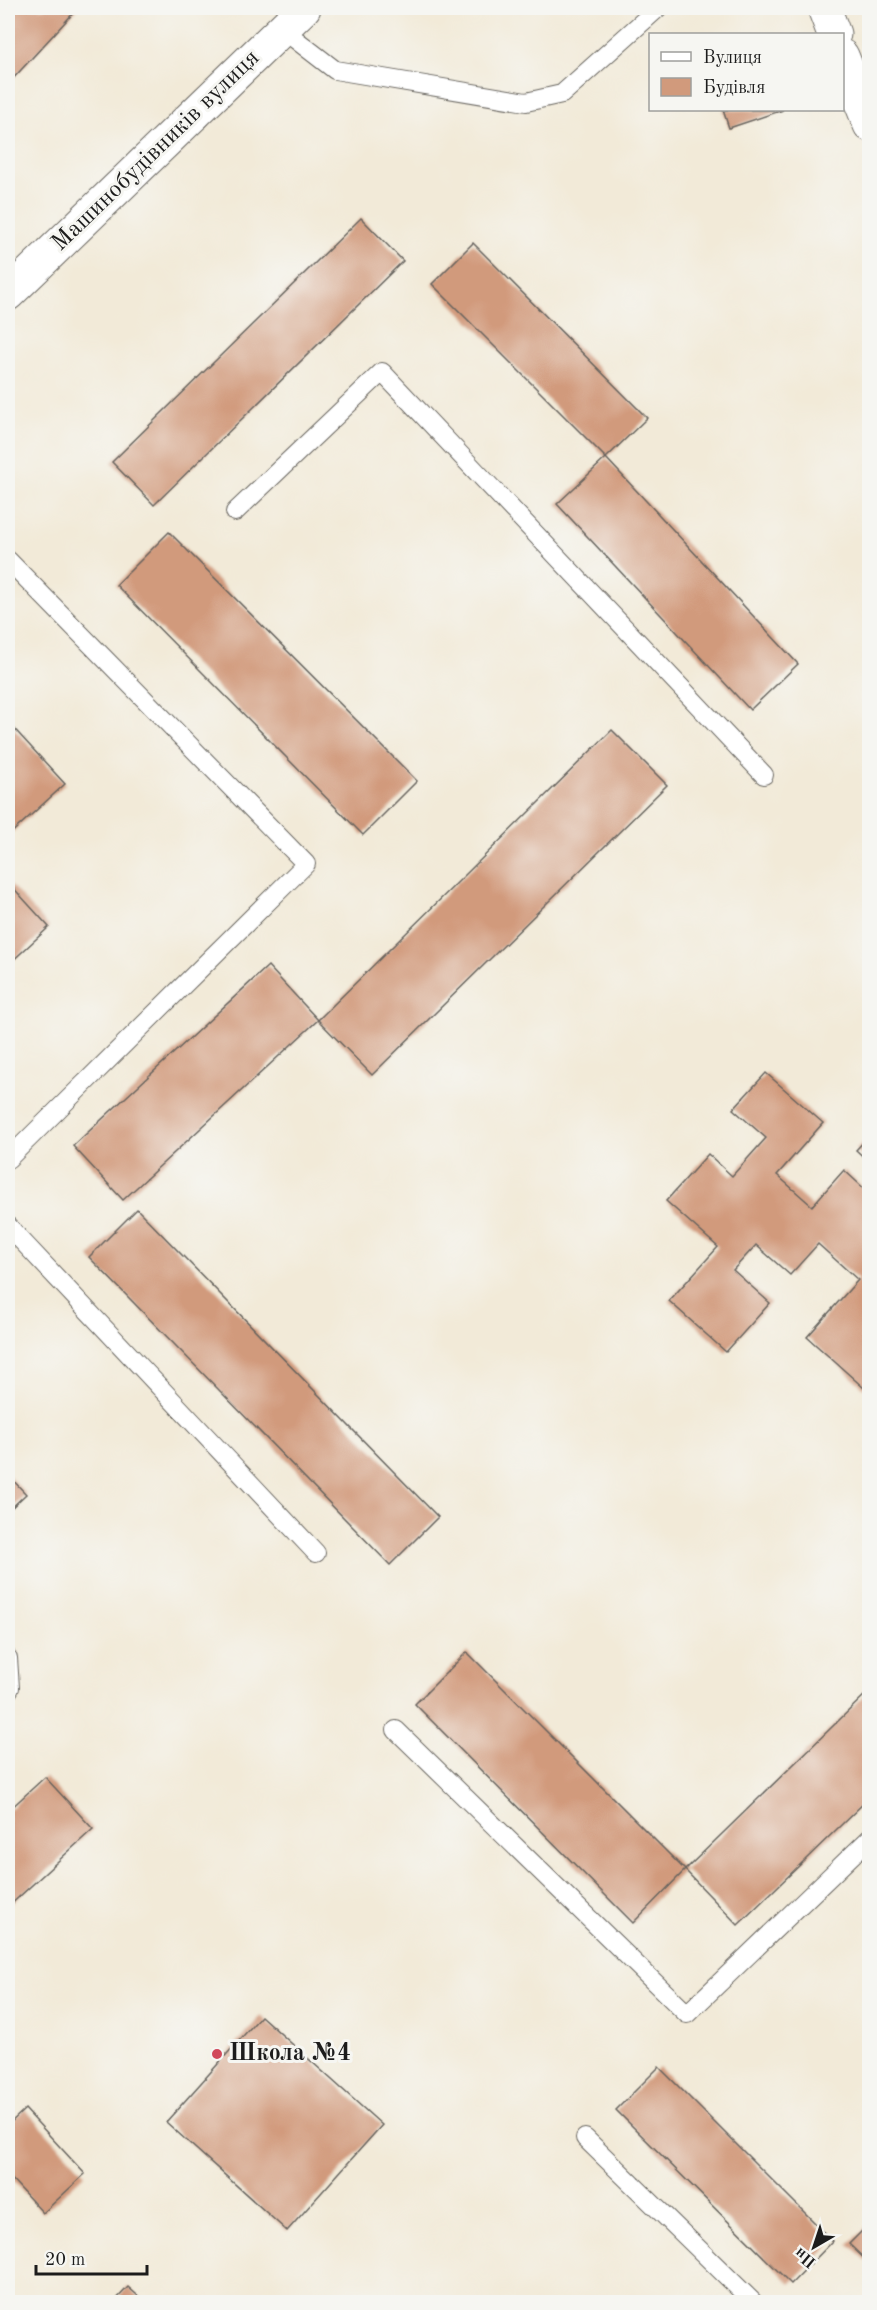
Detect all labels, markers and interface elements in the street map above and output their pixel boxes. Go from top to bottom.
legend [649,33,844,111]
street label: Машинобудівників вулиця [48,46,264,256]
text: Вулиця [703,49,762,67]
text: Будівля [703,79,765,97]
place label: Школа №4 [229,2042,351,2066]
marker: Школа №4 [210,2047,224,2061]
north arrow [784,2217,844,2277]
scale bar [36,2238,147,2276]
text: Пн [792,2244,819,2270]
text: 20 m [45,2251,85,2269]

